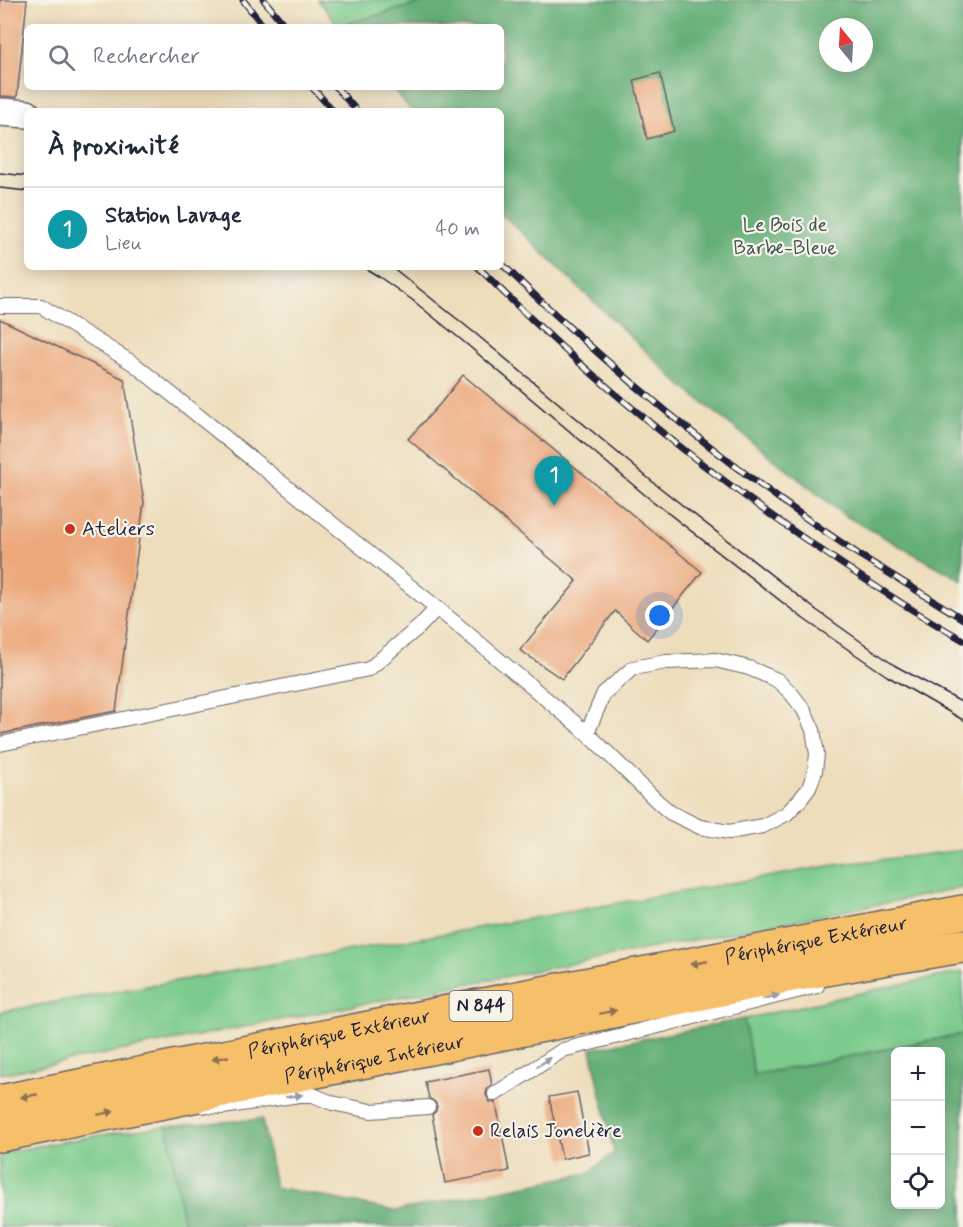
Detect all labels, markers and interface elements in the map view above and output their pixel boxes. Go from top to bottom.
north arrow [819,18,873,72]
search box [24,24,504,90]
icon: search [45,41,78,74]
text: Rechercher [93,43,200,71]
text: À proximité [48,130,179,164]
text: Station Lavage [105,202,241,230]
park label: Le Bois de Barbe-Bleue [733,212,837,262]
text: 1 [63,216,72,243]
text: 40 m [436,216,480,243]
text: Lieu [105,230,142,257]
pin: 1 [534,456,574,506]
place label: Ateliers [82,516,155,543]
marker: Ateliers [63,522,77,536]
your location [645,601,674,630]
street label: Périphérique Extérieur [722,909,910,971]
one-way arrow [690,959,709,968]
road number: N 844 [450,991,512,1021]
one-way arrow [761,992,780,1002]
street label: Périphérique Extérieur [246,1002,433,1065]
one-way arrow [598,1007,617,1016]
street label: Périphérique Intérieur [282,1028,467,1091]
map controls [891,1047,945,1209]
button: + [891,1047,945,1101]
one-way arrow [210,1054,229,1063]
one-way arrow [536,1057,552,1068]
one-way arrow [284,1091,303,1101]
one-way arrow [19,1092,38,1101]
button: − [891,1101,945,1155]
one-way arrow [97,1108,115,1118]
place label: Relais Jonelière [490,1118,622,1145]
marker: Relais Jonelière [471,1124,485,1138]
button: locate [891,1155,945,1209]

